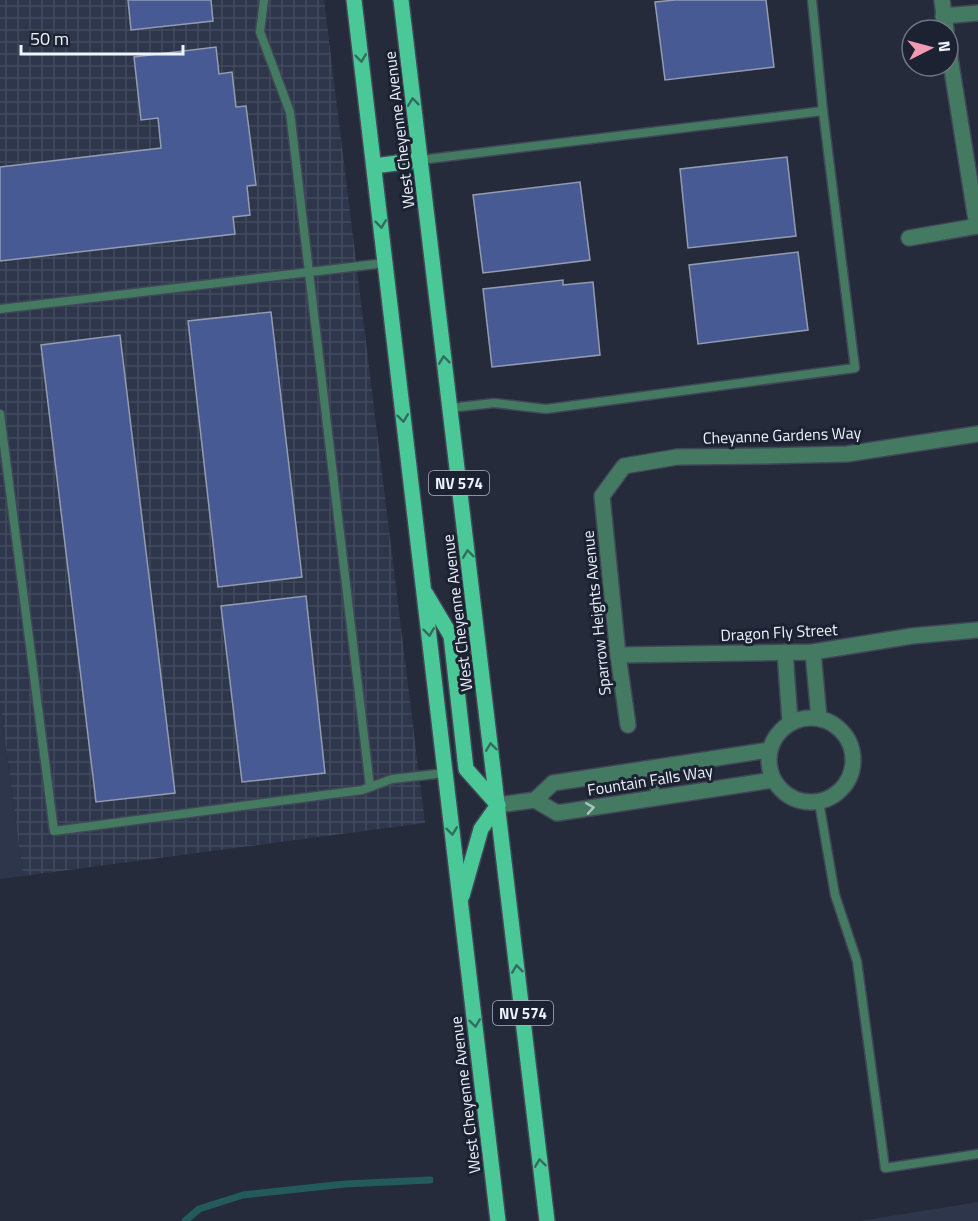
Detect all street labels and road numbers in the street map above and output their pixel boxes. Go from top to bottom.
street label: West Cheyenne Avenue [377,50,421,210]
street label: Cheyanne Gardens Way [702,420,862,450]
road number: NV 574 [429,471,489,495]
street label: Sparrow Heights Avenue [575,529,617,697]
street label: West Cheyenne Avenue [435,533,479,693]
street label: Dragon Fly Street [720,617,839,647]
street label: Fountain Falls Way [586,758,715,802]
road number: NV 574 [493,1001,553,1025]
street label: West Cheyenne Avenue [443,1015,487,1175]

